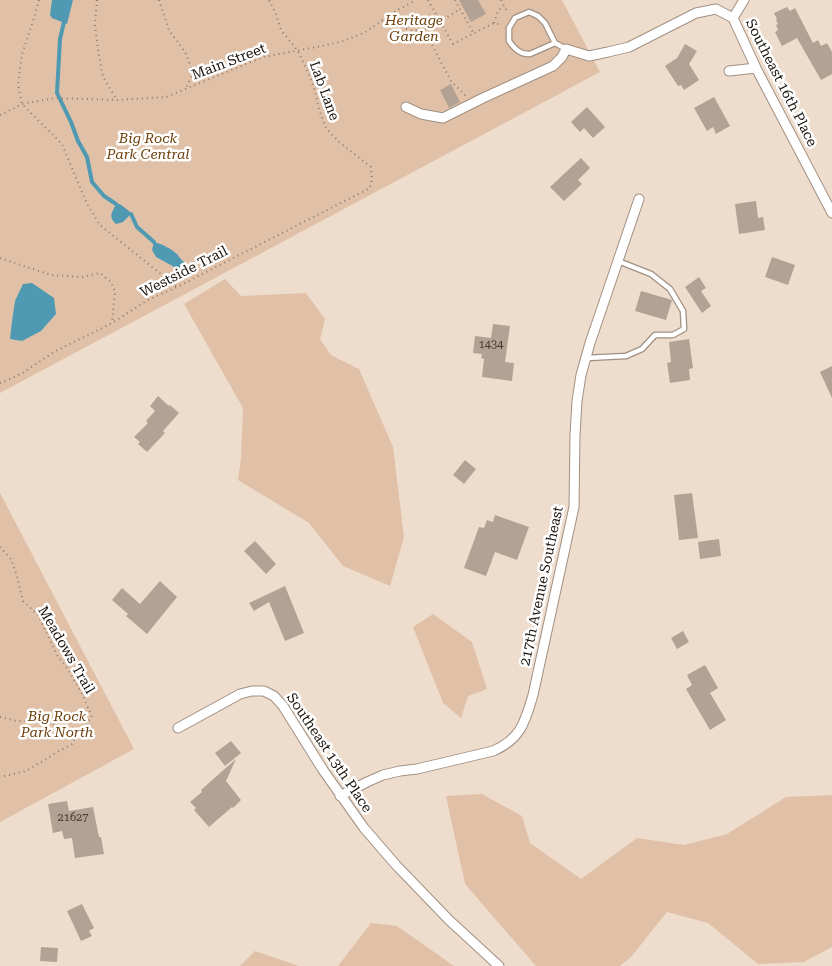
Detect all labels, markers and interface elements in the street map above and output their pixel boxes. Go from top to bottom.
park label: Heritage Garden [385,13,443,46]
street label: Southeast 16th Place [742,16,820,150]
street label: Main Street [190,40,268,84]
street label: Lab Lane [305,59,343,123]
park label: Big Rock Park Central [107,131,189,164]
street label: Westside Trail [138,243,230,301]
house number: 1434 [479,338,503,352]
street label: 217th Avenue Southeast [517,505,567,667]
street label: Meadows Trail [34,603,98,697]
street label: Southeast 13th Place [283,690,375,816]
park label: Big Rock Park North [21,709,93,742]
house number: 21627 [58,811,88,825]

